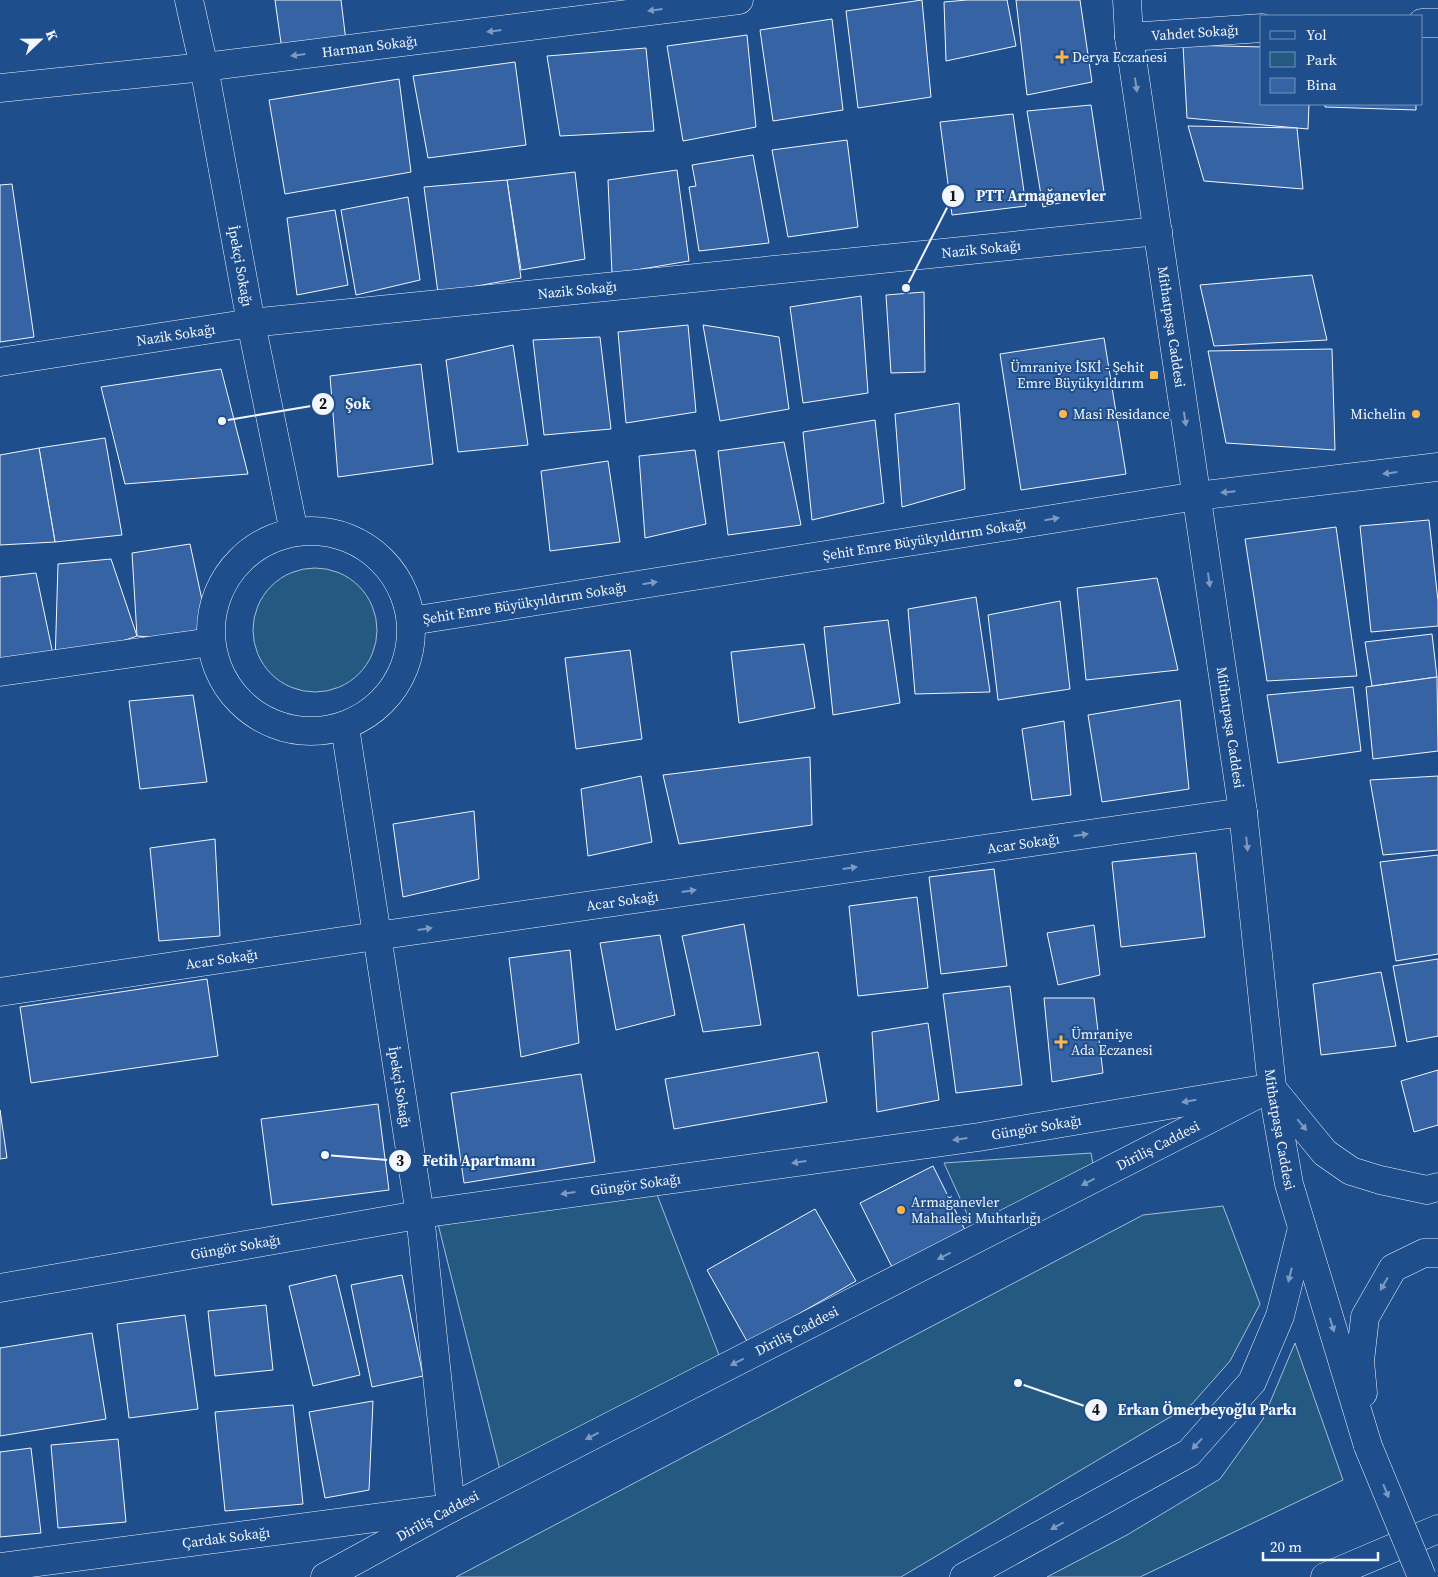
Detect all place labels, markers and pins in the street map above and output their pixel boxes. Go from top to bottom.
place label: Derya Eczanesi [1072,47,1167,67]
marker: Derya Eczanesi [1056,51,1068,63]
callout: PTT Armağanevler [941,181,1116,211]
place label: Ümraniye İSKİ - Şehit Emre Büyükyıldırım [1010,357,1144,393]
marker: Ümraniye İSKİ - Şehit Emre Büyükyıldırım [1148,369,1160,381]
callout: Şok [310,389,381,419]
place label: Masi Residance [1073,404,1170,424]
place label: Michelin [1350,404,1407,424]
marker: Masi Residance [1057,408,1069,420]
marker: Michelin [1410,408,1422,420]
place label: Ümraniye Ada Eczanesi [1071,1024,1153,1060]
marker: Ümraniye Ada Eczanesi [1055,1036,1067,1048]
callout: Fetih Apartmanı [387,1146,545,1176]
place label: Armağanevler Mahallesi Muhtarlığı [911,1192,1041,1228]
marker: Armağanevler Mahallesi Muhtarlığı [895,1204,907,1216]
callout: Erkan Ömerbeyoğlu Parkı [1083,1395,1307,1425]

